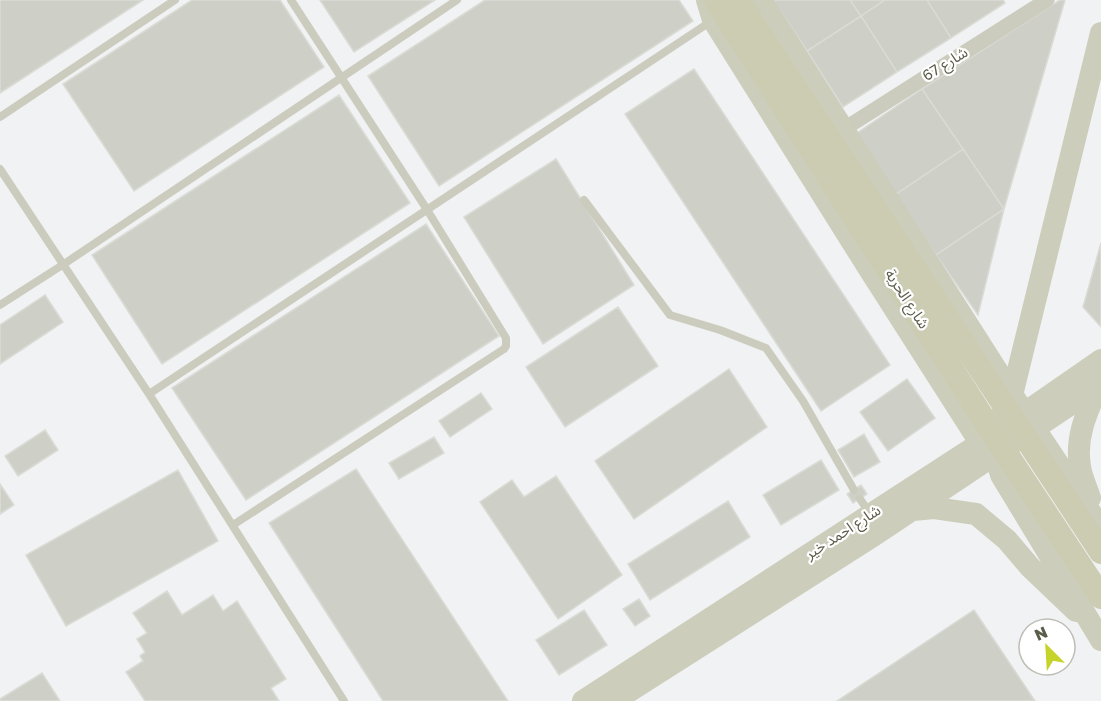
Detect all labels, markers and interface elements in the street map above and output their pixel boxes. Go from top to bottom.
street label: شارع 67 [918,42,973,87]
street label: شارع الحرية [879,265,934,334]
street label: شارع احمد خير [801,500,886,566]
north arrow [1017,617,1077,677]
text: N [1031,622,1051,645]

